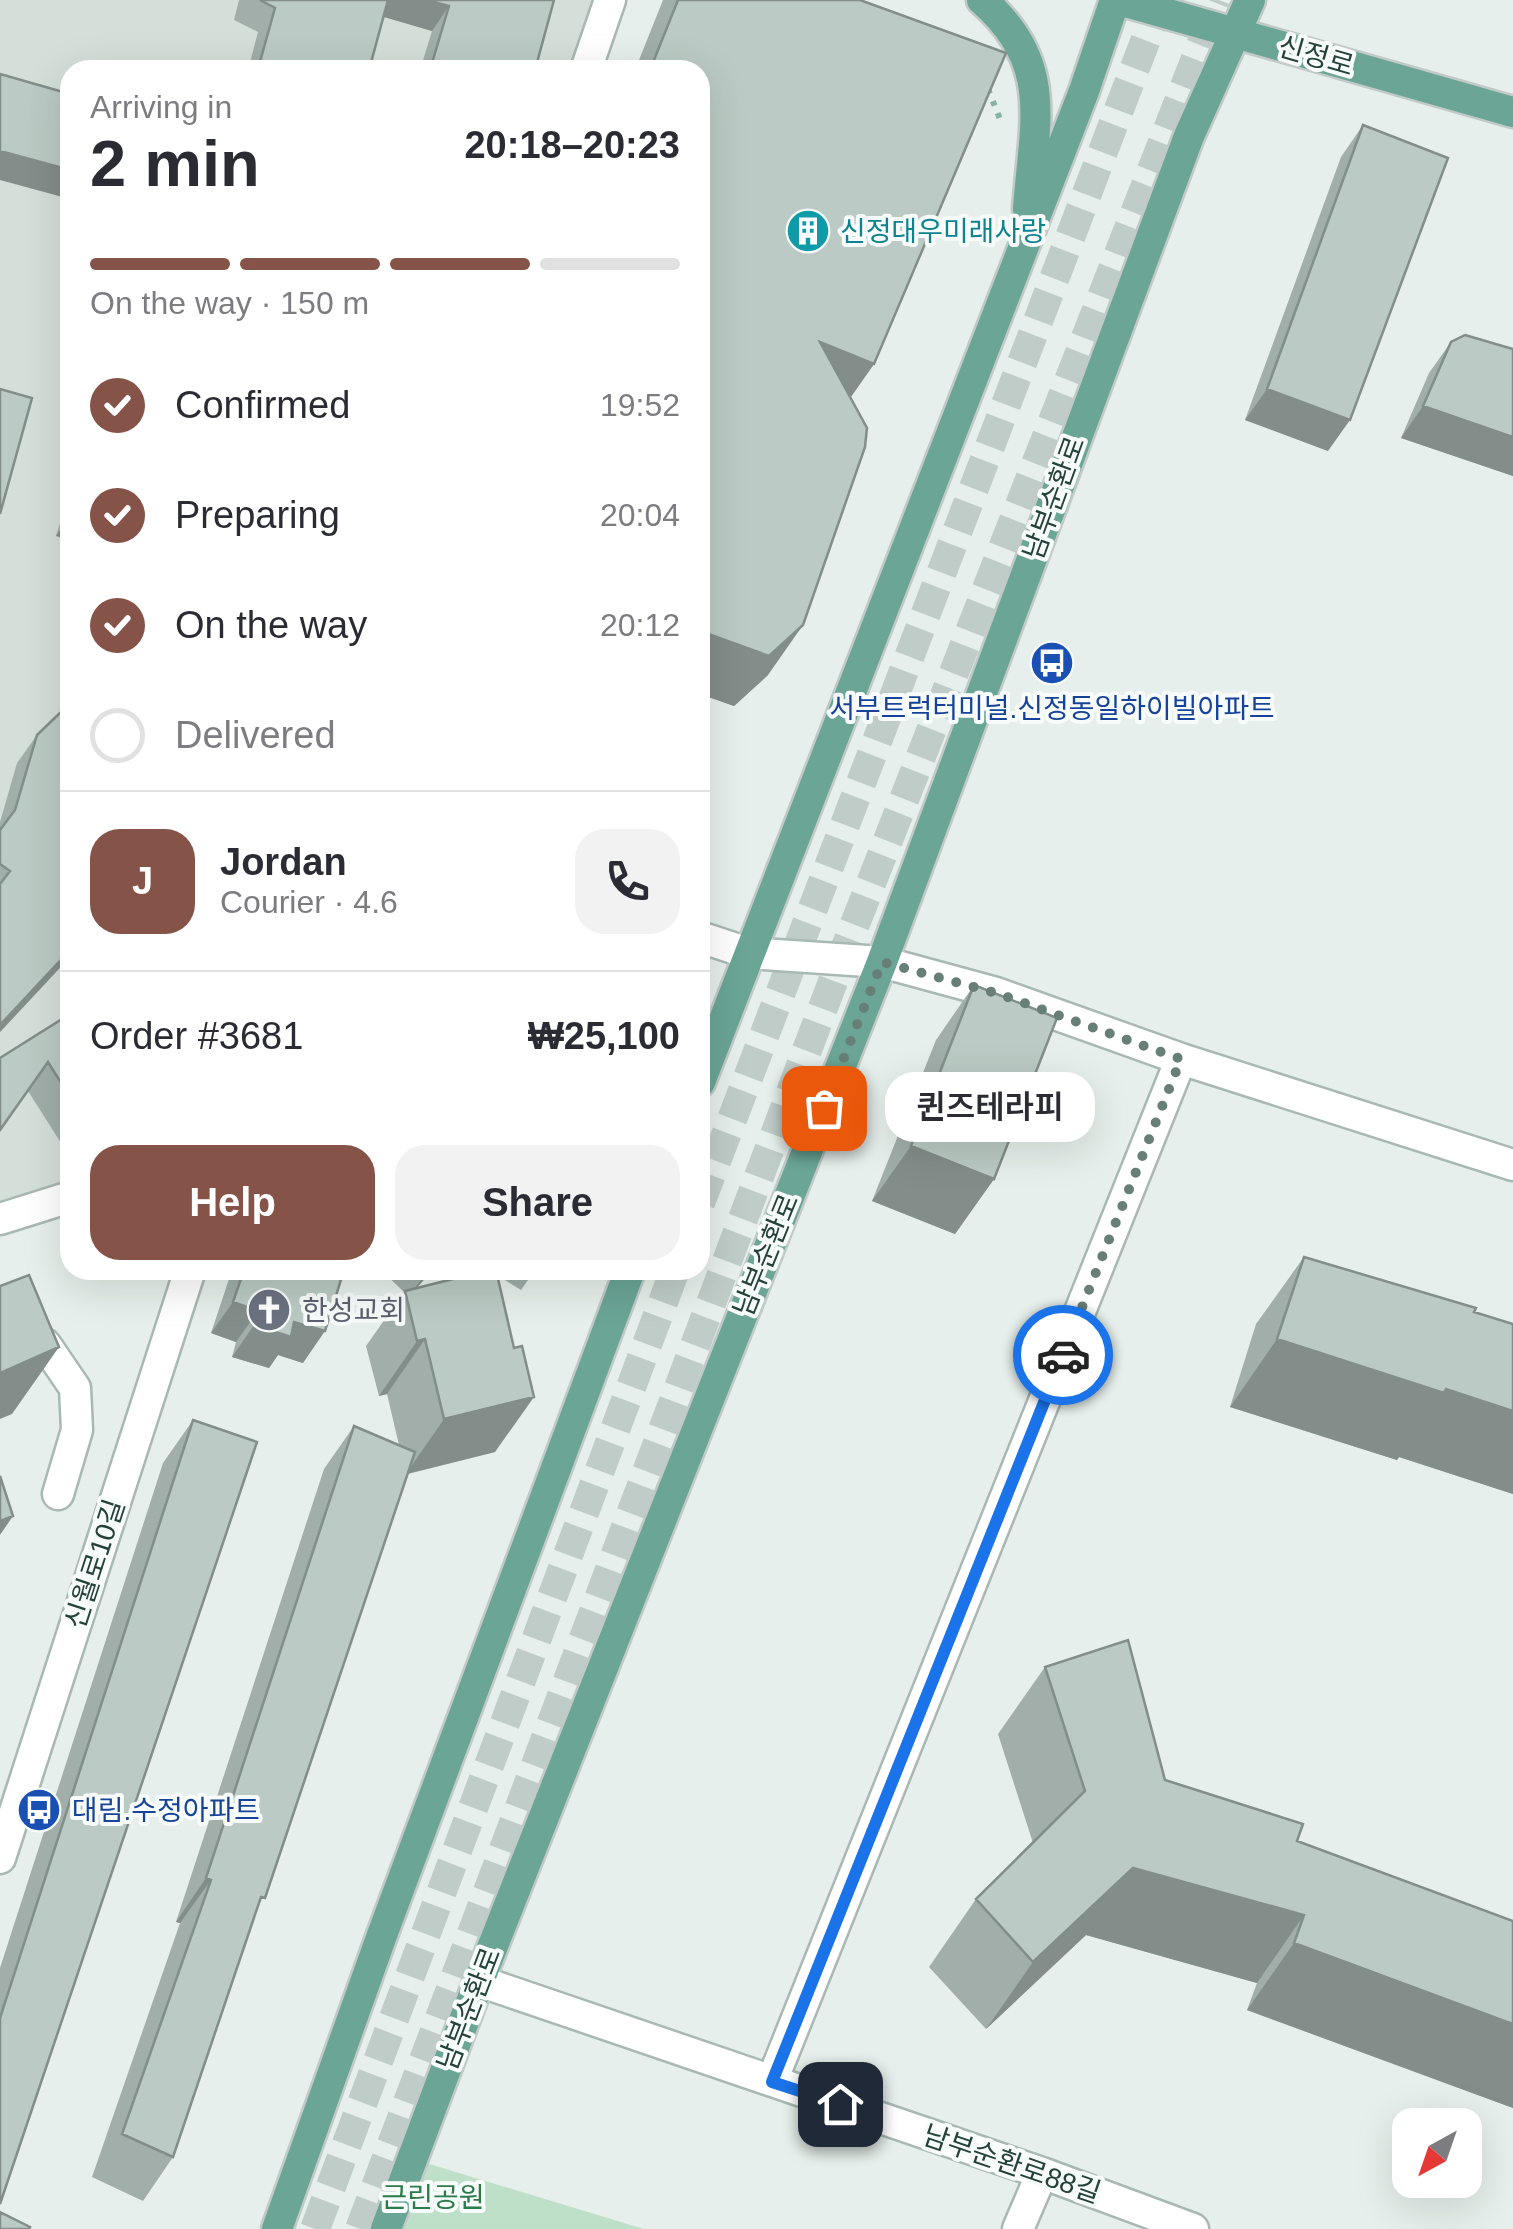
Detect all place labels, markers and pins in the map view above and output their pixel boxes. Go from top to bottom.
building icon: 신정대우미래사랑 [785,208,831,254]
place label: 신정대우미래사랑 [840,216,1046,247]
bus stop icon: 서부트럭터미널.신정동일하이빌아파트 [1029,640,1075,686]
place label: 서부트럭터미널.신정동일하이빌아파트 [829,693,1275,724]
pin [782,1066,867,1151]
callout: 퀸즈테라피 [884,1073,1094,1143]
church icon: 한성교회 [246,1287,292,1333]
place label: 한성교회 [302,1295,405,1326]
bus stop icon: 대림.수정아파트 [16,1787,62,1833]
place label: 대림.수정아파트 [72,1795,260,1826]
pin [798,2062,883,2147]

